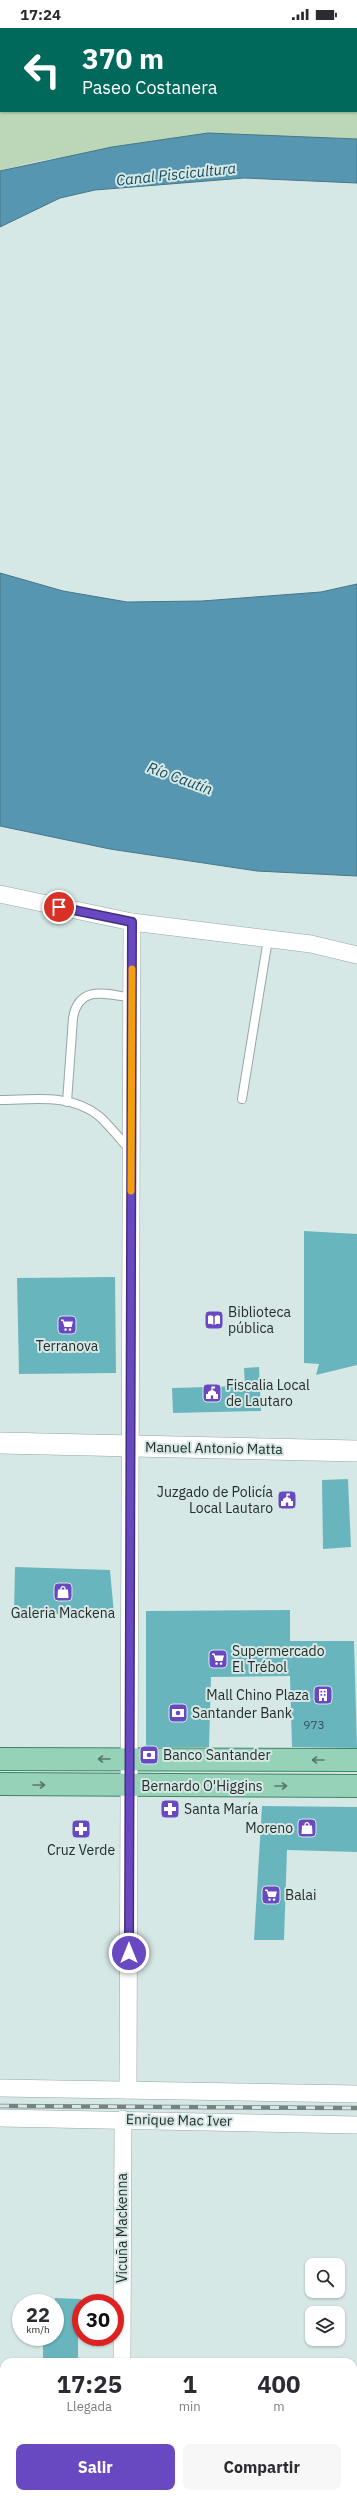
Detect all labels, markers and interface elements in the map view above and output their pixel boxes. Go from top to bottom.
text: 17:24 [20,5,61,24]
text: 370 m [82,40,164,77]
icon: left [16,44,68,96]
text: Paseo Costanera [82,76,217,99]
water label: Canal Piscicultura [115,158,237,190]
water label: Río Cautín [145,757,215,799]
pin [42,890,76,924]
icon: arrive [48,896,70,918]
place label: Biblioteca pública [228,1303,291,1337]
library icon: Biblioteca pública [203,1309,225,1331]
supermarket icon: Terranova [56,1314,78,1336]
place label: Terranova [36,1337,99,1355]
place label: Fiscalia Local de Lautaro [226,1376,310,1410]
public building icon: Fiscalia Local de Lautaro [201,1382,223,1404]
street label: Manuel Antonio Matta [145,1438,284,1458]
place label: Juzgado de Policía Local Lautaro [157,1483,274,1517]
public building icon: Juzgado de Policía Local Lautaro [276,1489,298,1511]
shop icon: Galeria Mackena [52,1581,74,1603]
place label: Galeria Mackena [11,1604,116,1622]
place label: Supermercado El Trébol [232,1642,325,1676]
supermarket icon: Supermercado El Trébol [207,1648,229,1670]
building icon: Mall Chino Plaza [312,1684,334,1706]
place label: Mall Chino Plaza [206,1686,310,1704]
bank icon: Santander Bank [167,1702,189,1724]
place label: Santander Bank [192,1704,293,1722]
house number: 973 [303,1717,325,1732]
bank icon: Banco Santander [138,1744,160,1766]
place label: Banco Santander [163,1746,271,1764]
one-way arrow [98,1755,111,1763]
one-way arrow [312,1756,325,1764]
street label: Bernardo O'Higgins [141,1777,263,1795]
one-way arrow [32,1781,45,1789]
one-way arrow [274,1782,287,1790]
pharmacy icon: Santa María [159,1798,181,1820]
place label: Santa María [184,1800,259,1818]
shop icon: Moreno [296,1817,318,1839]
pharmacy icon: Cruz Verde [70,1818,92,1840]
place label: Moreno [245,1819,293,1837]
place label: Cruz Verde [47,1841,115,1859]
supermarket icon: Balai [260,1884,282,1906]
place label: Balai [285,1886,316,1904]
position arrow [108,1932,150,1974]
street label: Enrique Mac Iver [126,2110,232,2130]
street label: Vicuña Mackenna [113,2173,131,2283]
map controls [305,2258,345,2346]
button: search [305,2258,345,2298]
speed limit sign: 30 [72,2294,124,2346]
text: 22 [26,2301,50,2328]
button: layers [305,2306,345,2346]
text: km/h [26,2323,50,2336]
text: 17:25 [57,2368,122,2400]
text: 1 [182,2368,197,2400]
text: 400 [257,2368,300,2400]
text: Llegada [67,2398,112,2415]
text: min [179,2398,201,2415]
text: m [273,2398,284,2415]
button: Salir [16,2444,175,2490]
button: Compartir [183,2444,341,2490]

